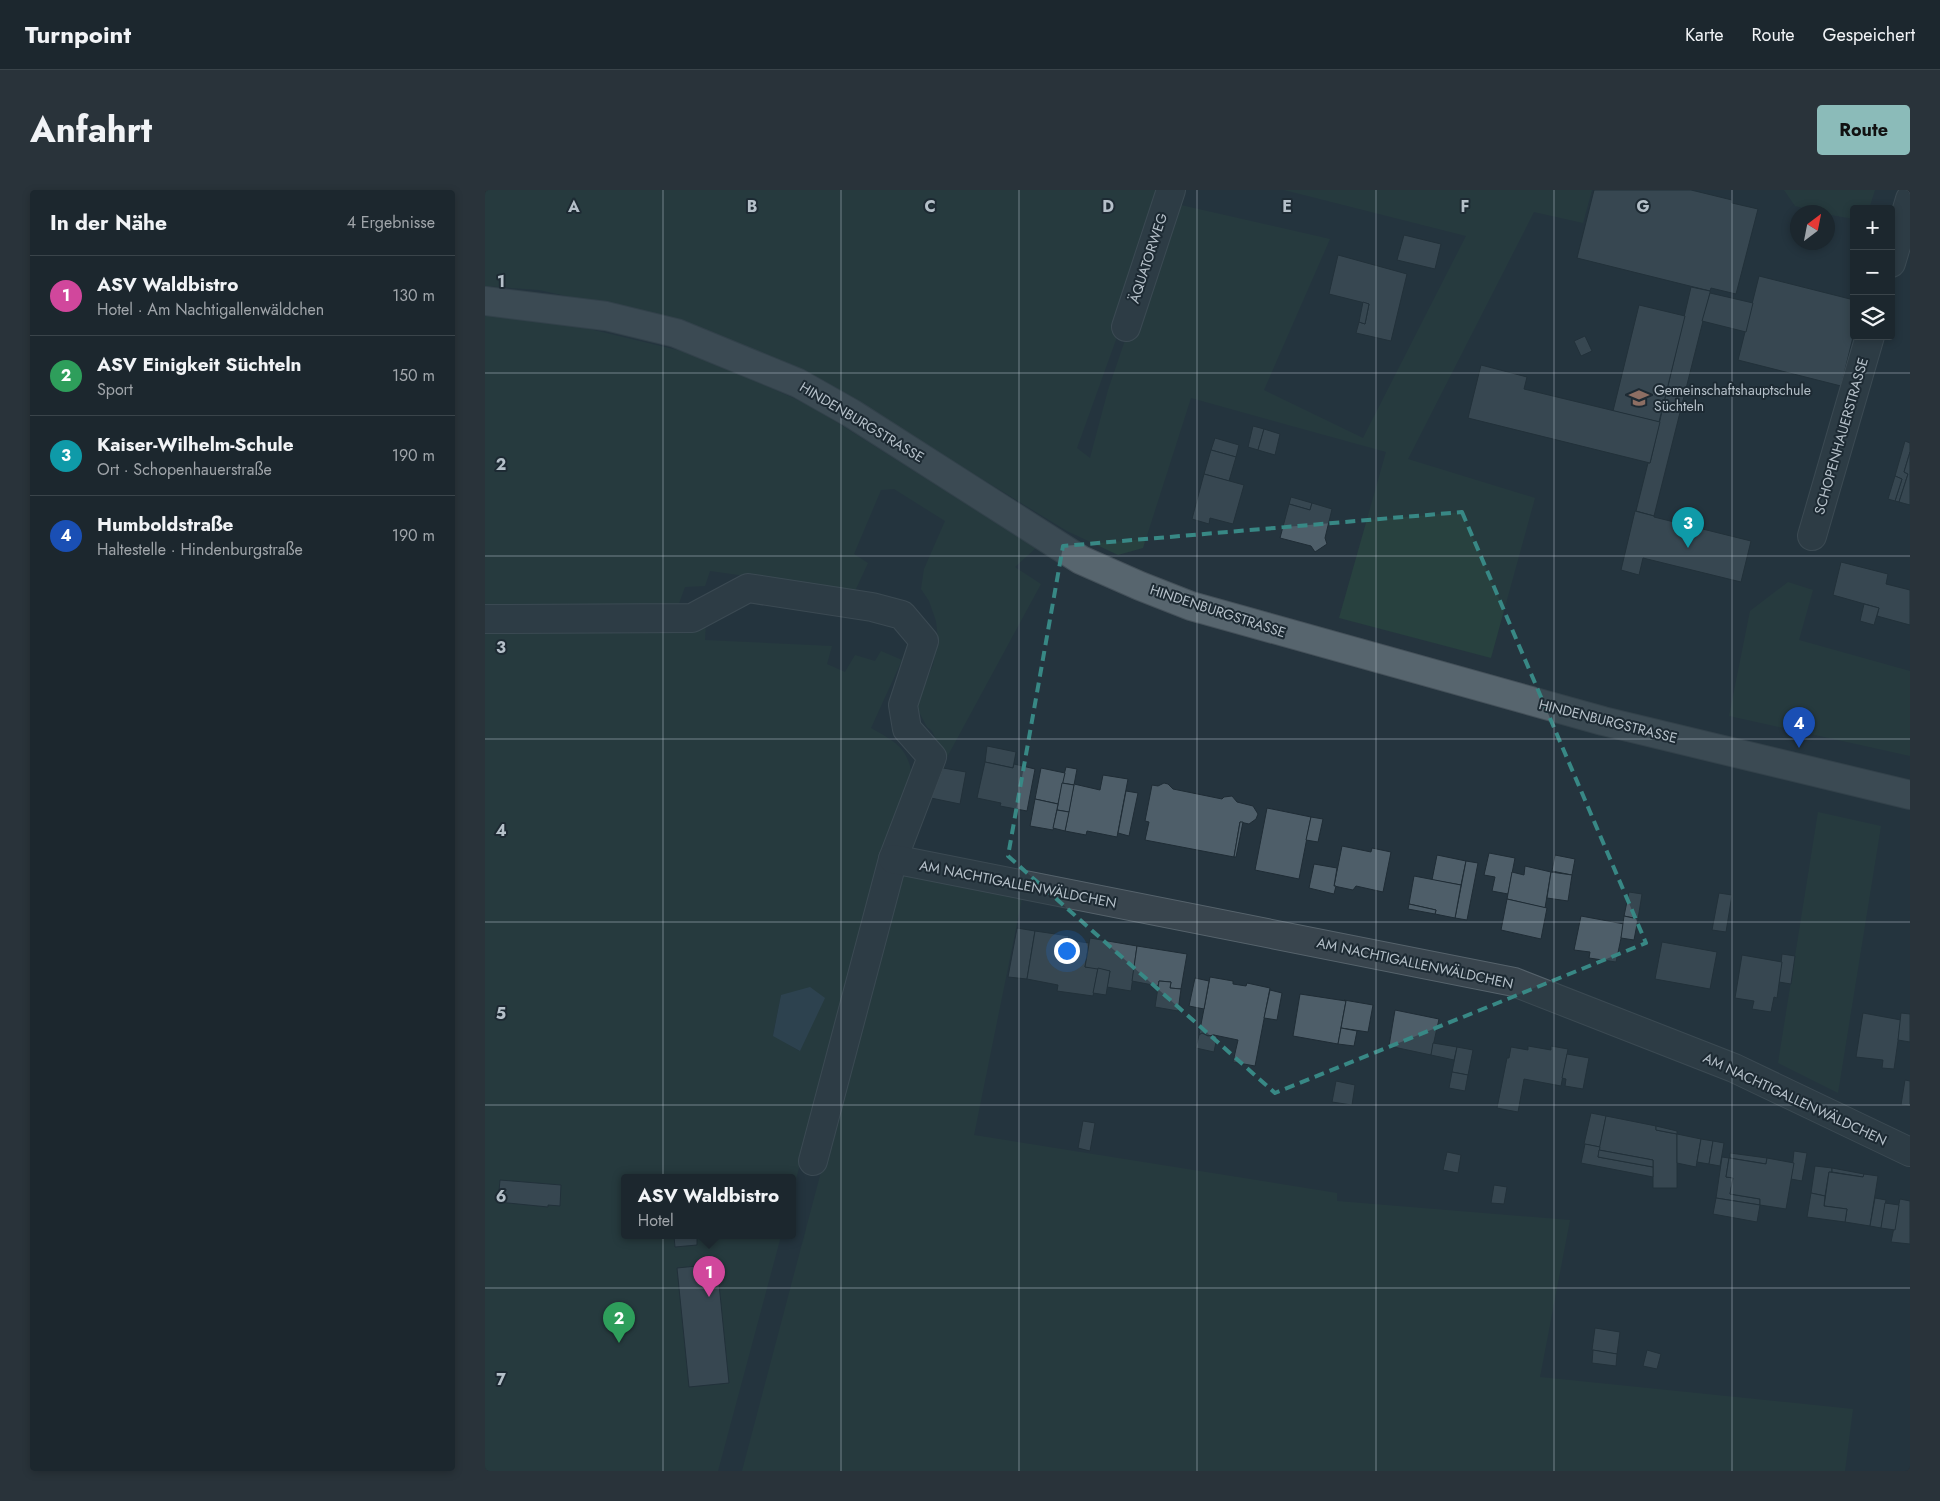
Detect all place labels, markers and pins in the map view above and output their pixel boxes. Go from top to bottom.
place label: Gemeinschaftshauptschule Süchteln [1654,380,1811,416]
school or university icon: Gemeinschaftshauptschule Süchteln [1628,387,1650,409]
pin: 3 [1672,507,1704,548]
pin: 4 [1783,707,1815,748]
pin: 1 [693,1256,725,1297]
pin: 2 [603,1302,635,1343]

